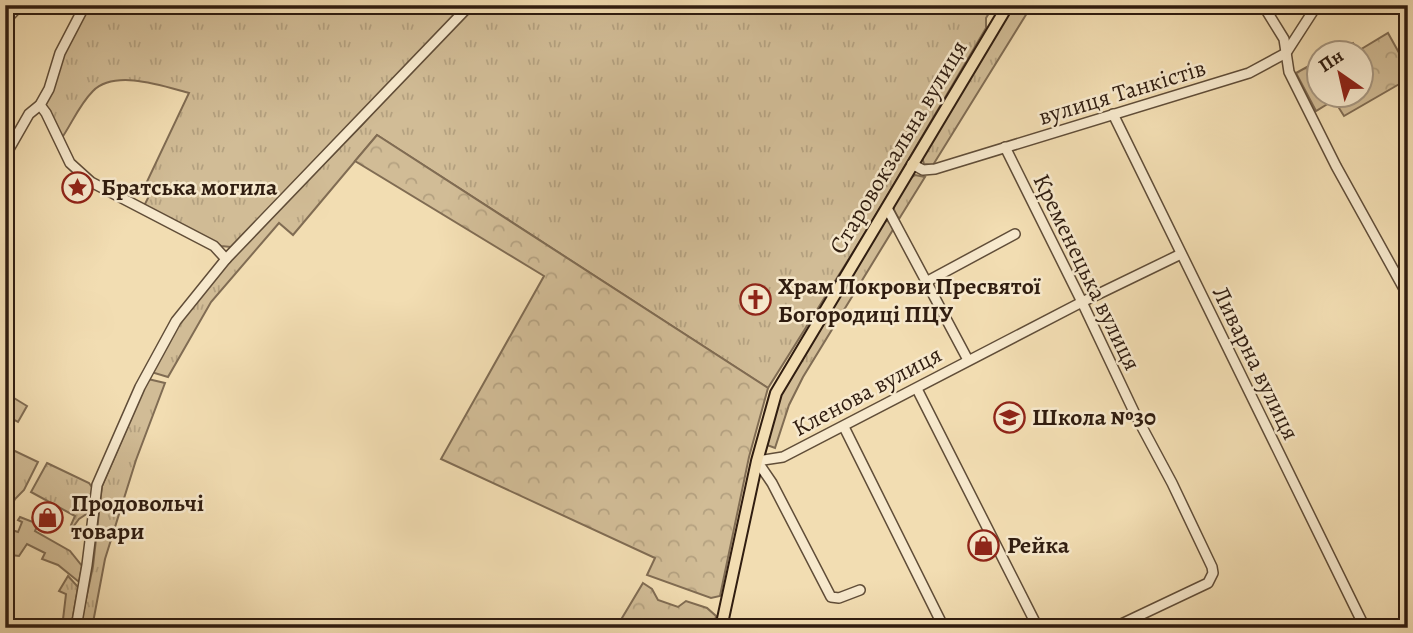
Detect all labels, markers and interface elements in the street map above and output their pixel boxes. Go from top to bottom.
street label: Старовокзальна вулиця [821,34,975,260]
north arrow [1304,38,1374,108]
text: Пн [1313,43,1349,78]
street label: вулиця Танкістів [1034,51,1210,133]
street label: Кременецька вулиця [1025,168,1149,376]
place icon: Братська могила [61,170,95,204]
place label: Братська могила [101,171,278,203]
place label: Храм Покрови Пресвятої Богородиці ПЦУ [778,270,1042,330]
street label: Ливарна вулиця [1205,281,1307,445]
church icon: Храм Покрови Пресвятої Богородиці ПЦУ [738,283,772,317]
street label: Кленова вулиця [787,338,947,444]
school or university icon: Школа №30 [992,400,1026,434]
place label: Школа №30 [1032,401,1156,433]
place label: Продовольчі товари [71,487,204,547]
shop icon: Продовольчі товари [31,500,65,534]
shop icon: Рейка [967,528,1001,562]
place label: Рейка [1007,529,1070,561]

